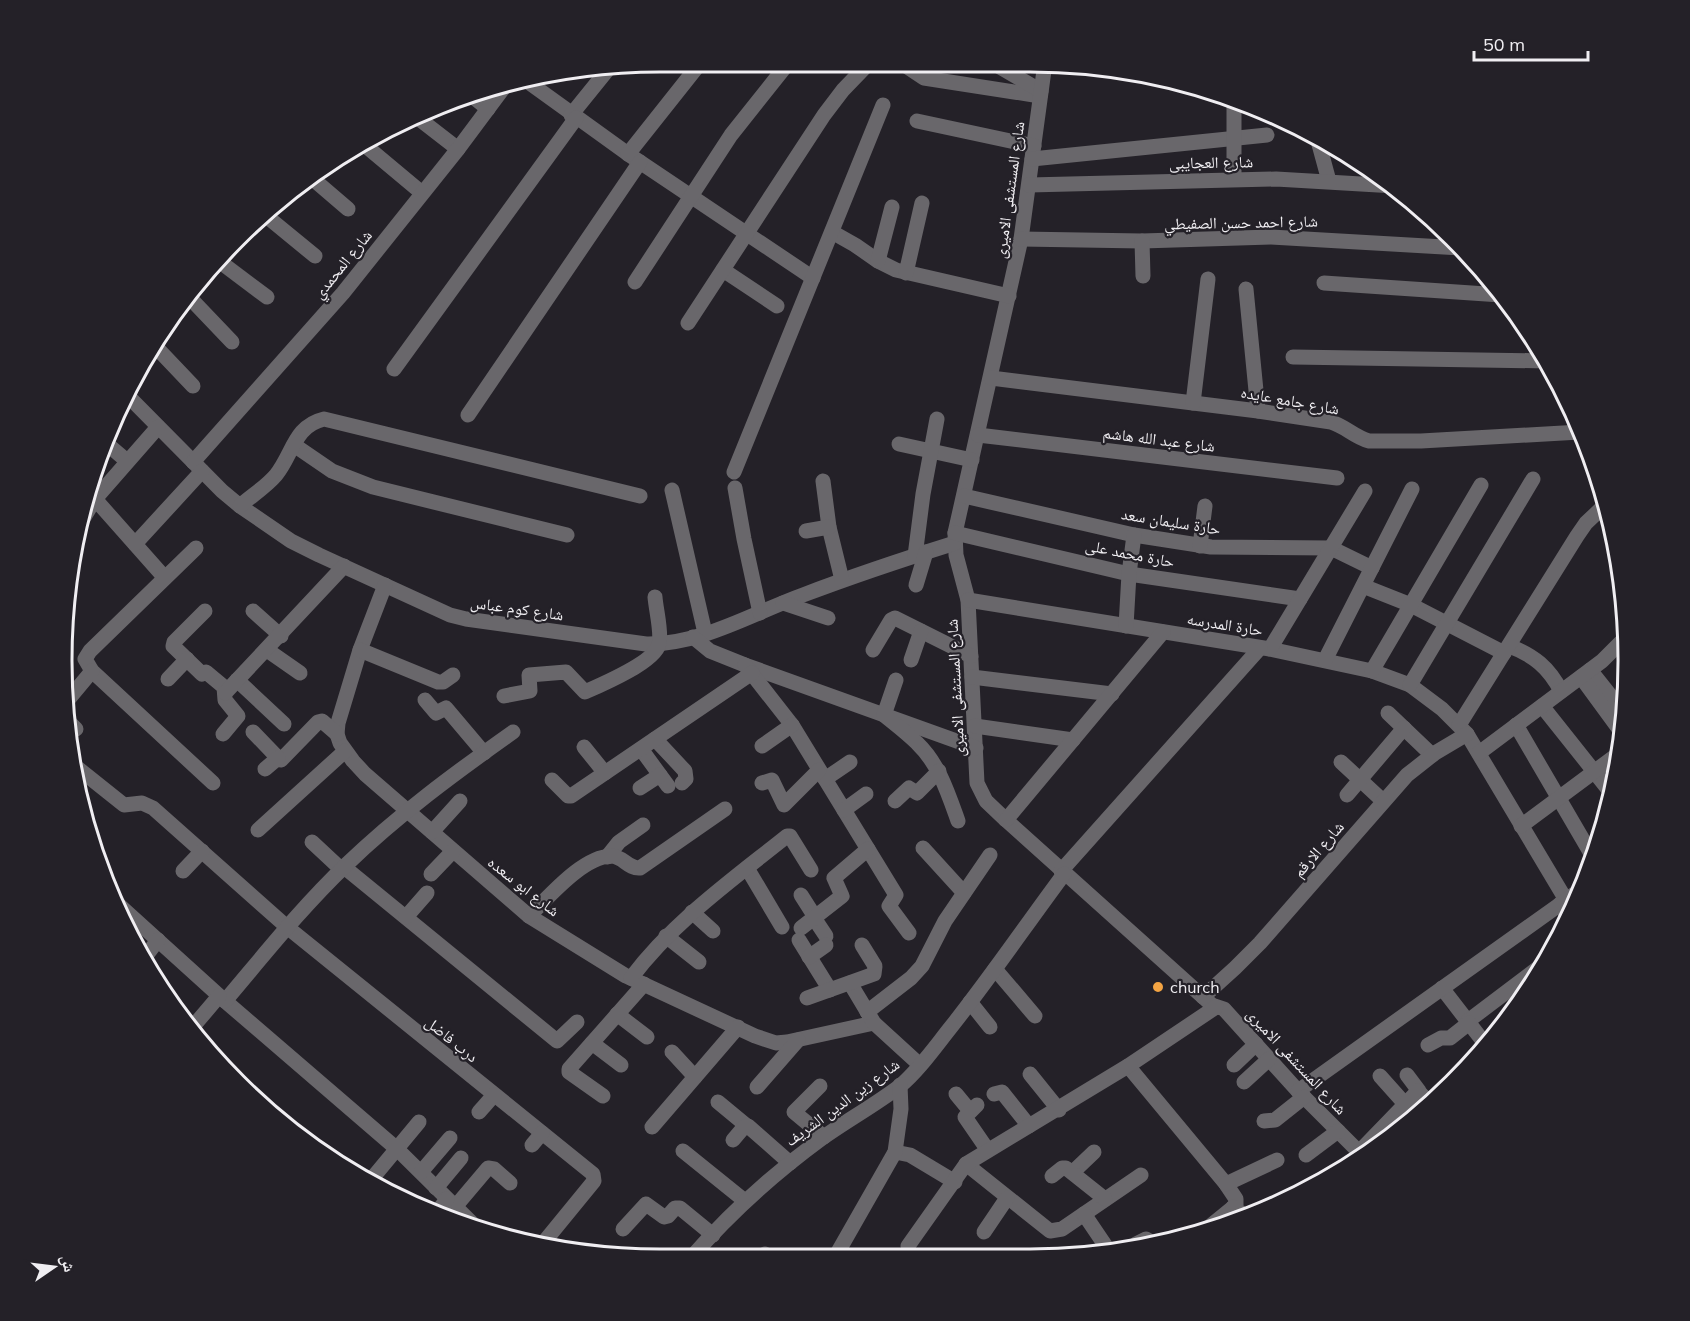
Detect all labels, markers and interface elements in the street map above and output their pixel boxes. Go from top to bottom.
scale bar [1474,24,1588,62]
text: 50 m [1483,33,1525,56]
street label: شارع المستشفى الاميرى [989,120,1030,260]
street label: شارع العجايبى [1169,151,1253,174]
street label: شارع احمد حسن الصفيطي [1164,211,1318,236]
street label: شارع المحمدي [308,225,378,305]
street label: شارع جامع عايده [1239,381,1341,419]
street label: شارع عبد الله هاشم [1102,422,1216,457]
street label: حارة سليمان سعد [1120,503,1222,540]
street label: حارة محمد على [1084,535,1176,572]
street label: شارع كوم عباس [469,592,565,625]
street label: حارة المدرسه [1186,608,1264,640]
street label: شارع المستشفى الاميرى [941,618,970,758]
street label: شارع الارقم [1288,817,1349,882]
street label: شارع ابو سعده [483,852,564,921]
place label: church [1170,977,1220,997]
marker: church [1151,980,1165,994]
street label: شارع المستشفى الاميرى [1242,1004,1351,1119]
street label: درب فاضل [421,1012,482,1067]
street label: شارع زين الدين الشريف [781,1054,904,1151]
north arrow [24,1237,84,1297]
text: ش [57,1253,80,1274]

